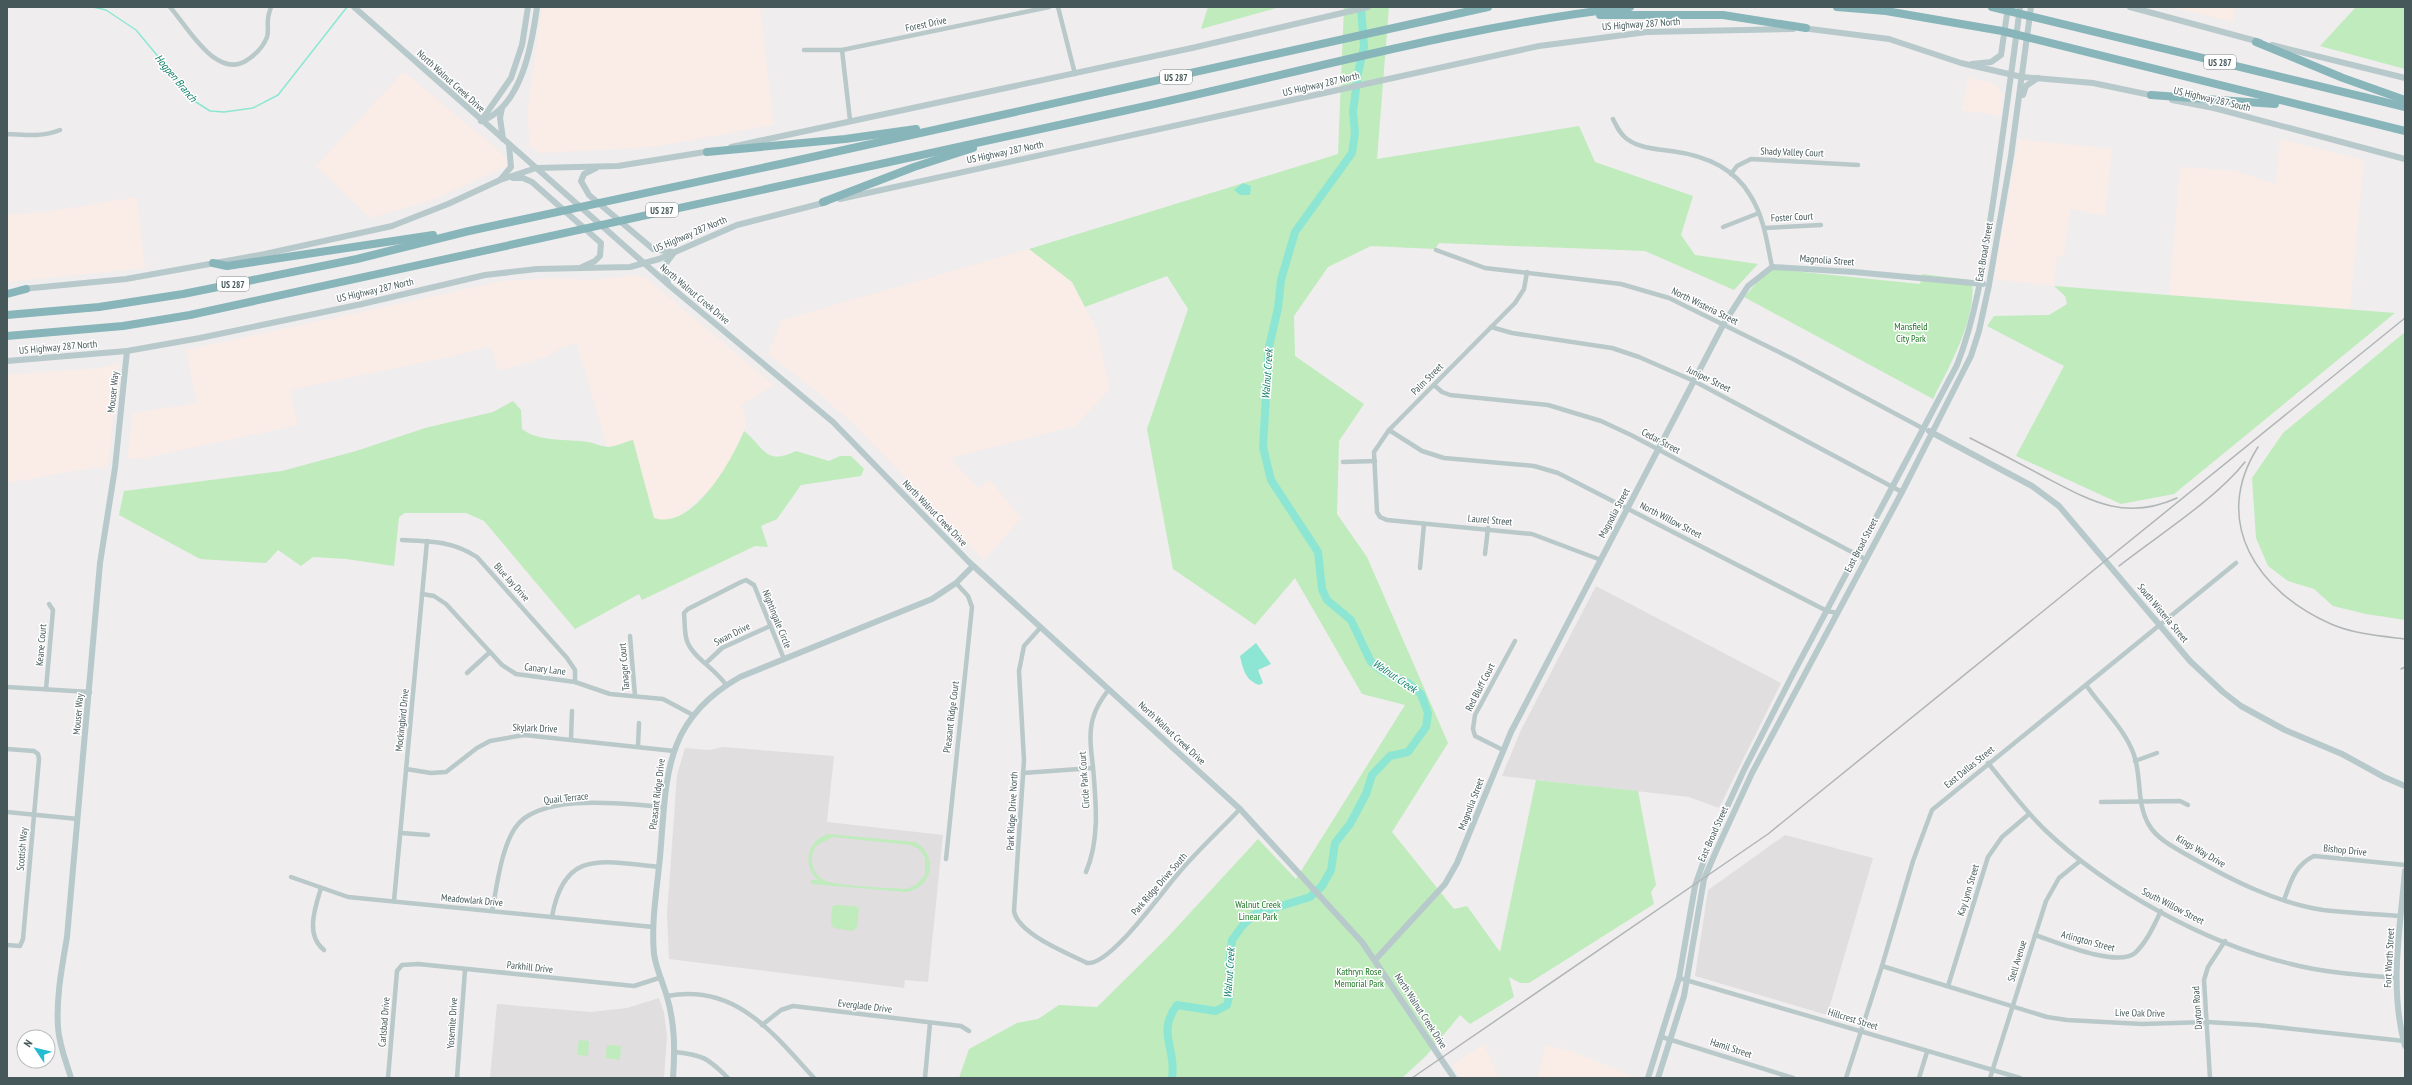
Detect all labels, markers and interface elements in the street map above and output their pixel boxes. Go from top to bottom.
street label: Forest Drive [904,13,948,35]
street label: US Highway 287 North [1601,15,1681,33]
street label: North Walnut Creek Drive [414,47,488,115]
water label: Hogpen Branch [152,51,201,106]
road number: US 287 [2204,55,2236,69]
street label: US Highway 287 North [1281,69,1361,99]
road number: US 287 [1160,70,1192,84]
street label: US Highway 287 South [2172,84,2252,114]
street label: US Highway 287 North [965,137,1045,167]
street label: Shady Valley Court [1760,144,1824,160]
road number: US 287 [646,203,678,217]
street label: Foster Court [1771,209,1814,225]
street label: US Highway 287 North [651,213,729,255]
street label: East Broad Street [1972,221,1996,282]
street label: Magnolia Street [1799,252,1855,268]
street label: North Walnut Creek Drive [657,261,733,327]
street label: US Highway 287 North [335,275,415,305]
road number: US 287 [217,277,249,291]
street label: North Wisteria Street [1670,284,1741,328]
park label: Mansfield City Park [1894,320,1928,345]
street label: US Highway 287 North [18,337,98,357]
water label: Walnut Creek [1258,347,1276,399]
street label: Palm Street [1408,360,1446,398]
street label: Juniper Street [1684,362,1733,395]
street label: Mouser Way [104,371,122,413]
street label: Cedar Street [1639,425,1683,457]
street label: North Walnut Creek Drive [900,477,970,549]
street label: Magnolia Street [1595,486,1633,540]
street label: North Willow Street [1638,499,1705,541]
street label: Laurel Street [1467,512,1513,528]
street label: East Broad Street [1841,515,1881,574]
street label: Blue Jay Drive [491,560,533,604]
street label: South Wisteria Street [2135,581,2192,645]
street label: Nightingale Circle [759,588,795,650]
street label: Swan Drive [712,619,752,649]
street label: Keane Court [33,623,49,666]
street label: Tanager Court [615,642,633,691]
water label: Walnut Creek [1370,656,1421,697]
street label: Canary Lane [524,660,566,678]
street label: Red Bluff Court [1462,661,1498,713]
street label: Pleasant Ridge Court [940,680,962,754]
street label: Mockingbird Drive [392,688,412,752]
street label: Mouser Way [70,693,86,735]
street label: North Walnut Creek Drive [1136,698,1208,768]
street label: Skylark Drive [512,721,558,735]
street label: East Dallas Street [1941,743,1997,791]
street label: Circle Park Court [1076,751,1092,809]
street label: Pleasant Ridge Drive [646,758,668,830]
street label: Park Ridge Drive North [1003,771,1021,851]
street label: Magnolia Street [1455,776,1487,832]
street label: Quail Terrace [543,789,589,807]
street label: East Broad Street [1695,804,1731,864]
street label: Scottish Way [14,827,30,871]
street label: Kings Way Drive [2174,832,2228,870]
street label: Bishop Drive [2323,841,2367,859]
street label: Park Ridge Drive South [1128,850,1190,918]
street label: Kay Lynn Street [1954,863,1982,917]
street label: South Willow Street [2140,885,2207,927]
street label: Meadowlark Drive [441,891,503,909]
park label: Walnut Creek Linear Park [1235,898,1281,923]
street label: Arlington Street [2060,928,2116,954]
street label: Fort Worth Street [2381,928,2397,988]
street label: Stell Avenue [2005,939,2029,983]
water label: Walnut Creek [1220,946,1238,998]
street label: Parkhill Drive [506,958,554,976]
park label: Kathryn Rose Memorial Park [1334,965,1384,990]
street label: North Walnut Creek Drive [1392,971,1450,1051]
street label: Dayton Road [2189,986,2205,1030]
street label: Everglade Drive [837,996,893,1016]
street label: Carlsbad Drive [375,997,393,1047]
street label: Yosemite Drive [444,997,460,1049]
street label: Hillcrest Street [1826,1005,1880,1033]
street label: Live Oak Drive [2115,1006,2165,1020]
north arrow [16,1029,56,1069]
street label: Hamil Street [1708,1035,1754,1061]
text: N [20,1037,35,1050]

